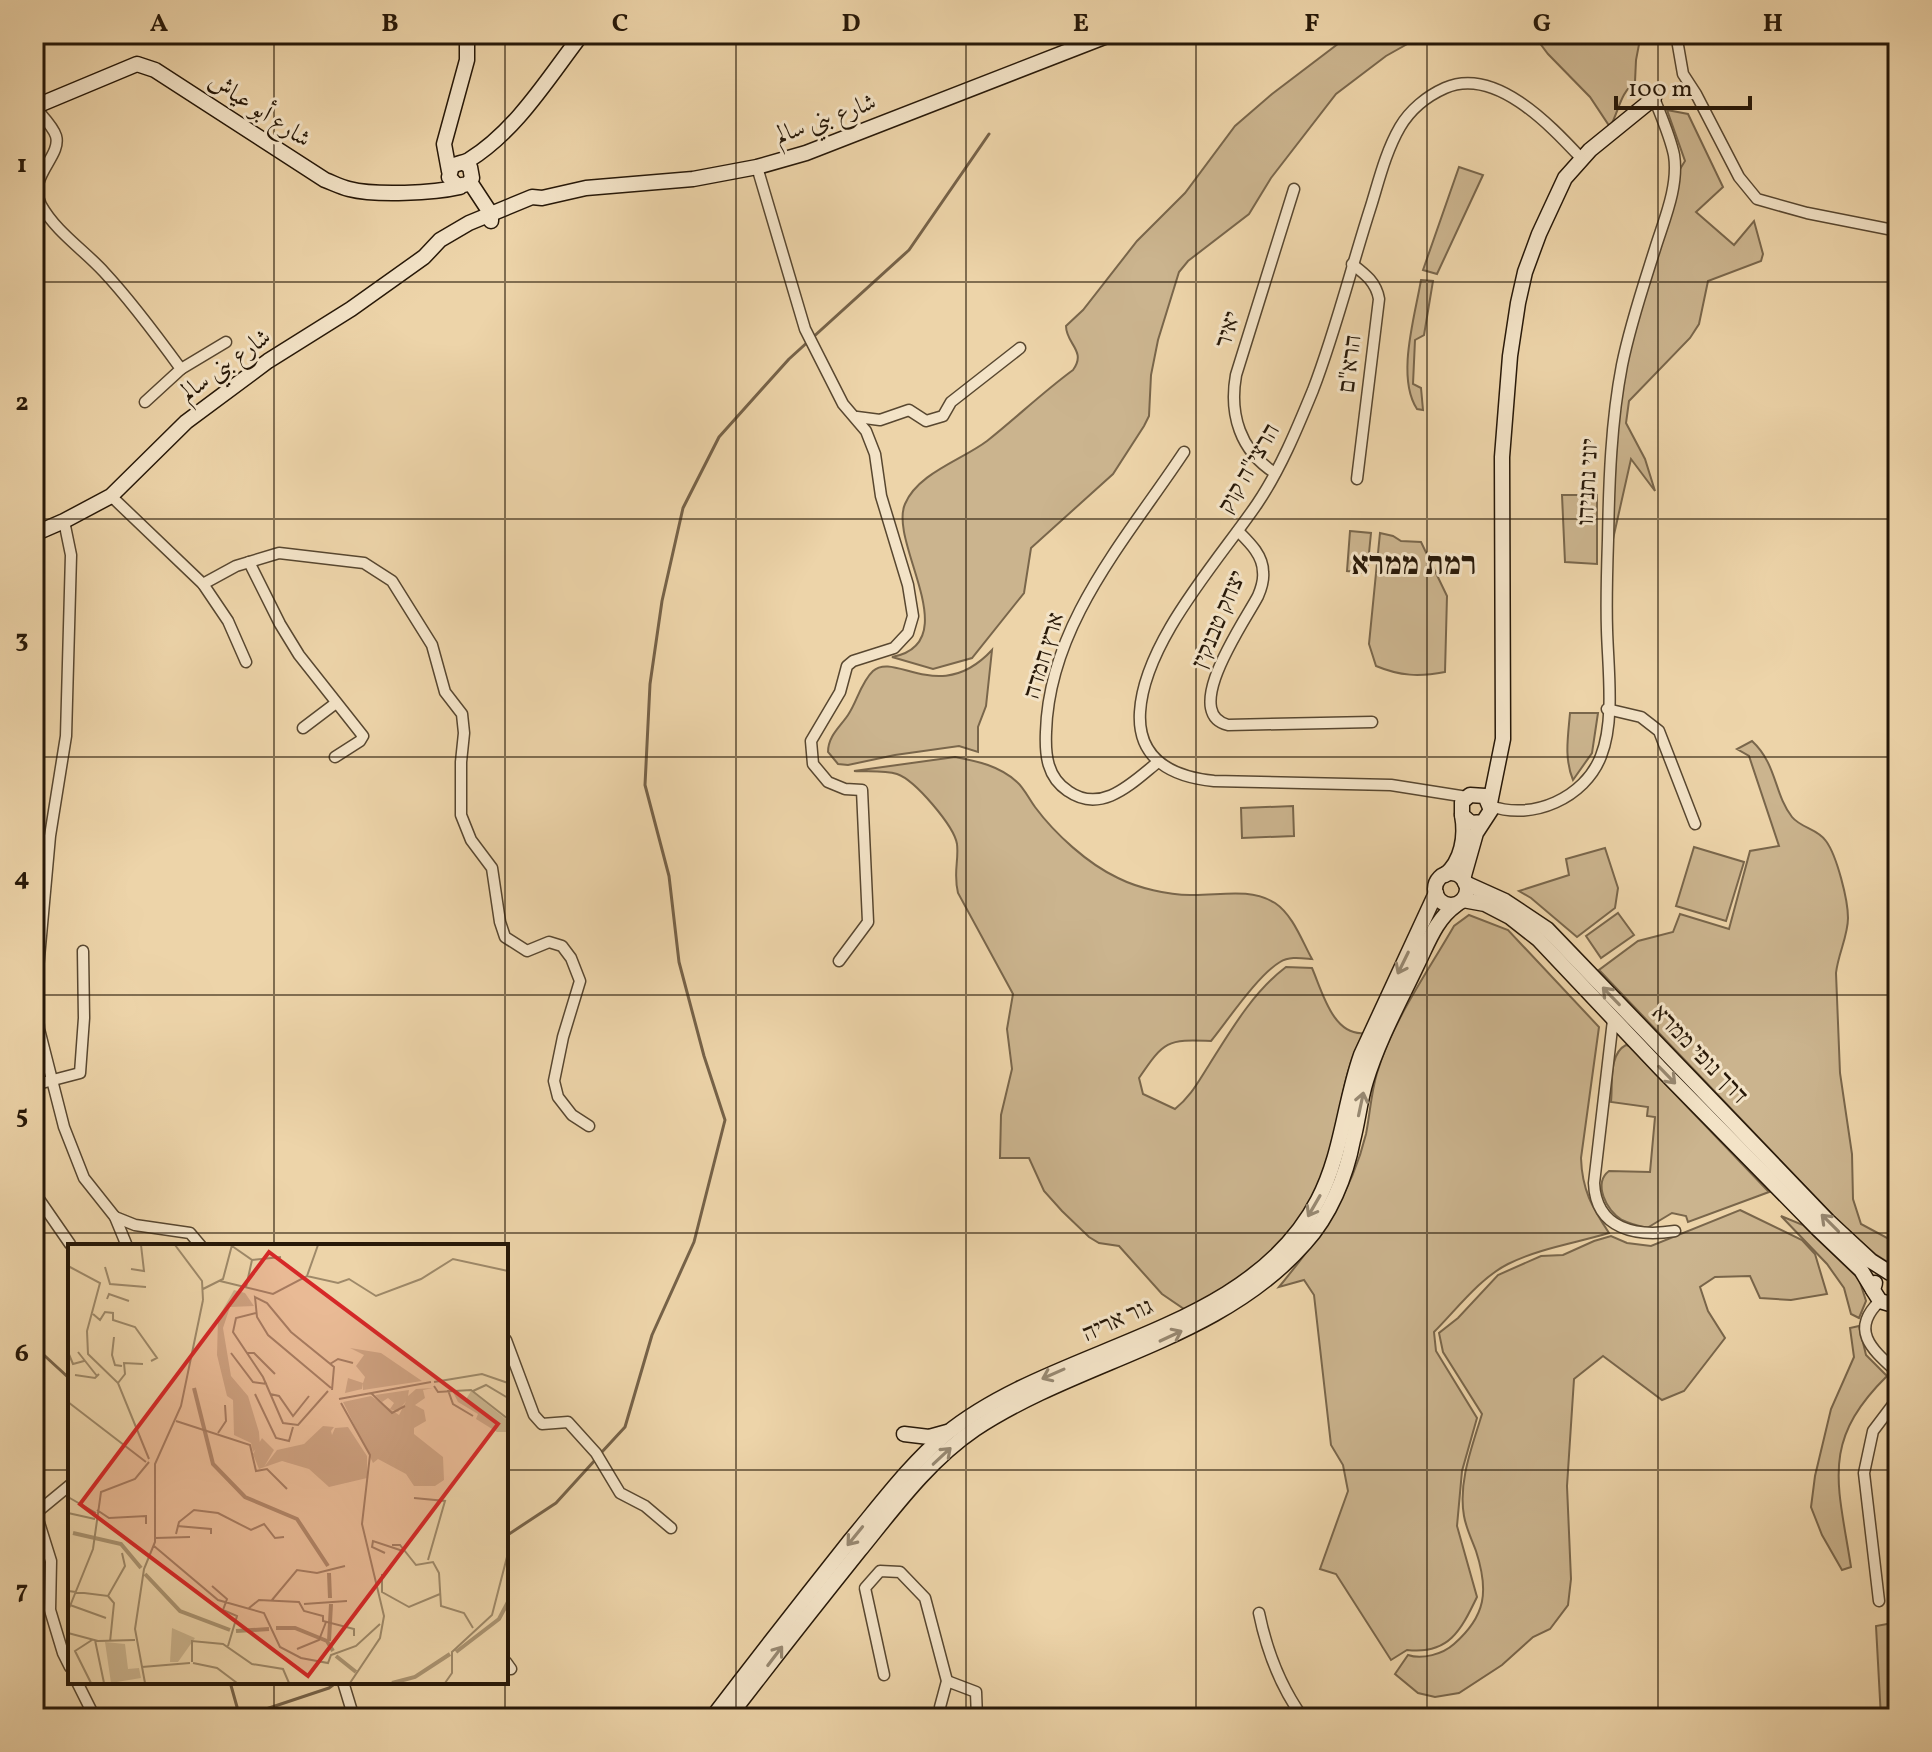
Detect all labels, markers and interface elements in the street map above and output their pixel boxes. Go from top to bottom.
text: A [150,6,169,42]
text: B [381,6,399,42]
text: C [612,6,628,42]
text: D [841,6,861,42]
text: E [1073,6,1089,42]
text: F [1304,6,1320,42]
text: G [1533,6,1551,42]
text: H [1763,6,1783,42]
scale bar [1616,60,1750,110]
street label: شارع أبو عياش [200,63,318,158]
text: 100 m [1628,73,1693,107]
street label: شارع بني سالم [771,86,882,157]
text: 1 [17,147,27,183]
street label: יאיר [1207,307,1251,353]
street label: شارع بني سالم [173,321,280,413]
street label: הרא"ם [1331,333,1371,395]
text: 2 [15,385,29,421]
street label: הרצי"ה קוק [1211,418,1289,520]
street label: יוני נתניהו [1570,437,1608,527]
district label: רמת ממרא [1351,544,1477,588]
street label: יצחק טבנקין [1184,566,1256,674]
street label: ארץ חמדה [1016,609,1074,703]
text: 3 [15,622,29,658]
text: 4 [14,860,30,896]
one-way arrow [1395,951,1410,975]
one-way arrow [1601,986,1620,1006]
street label: דרך נופי ממרא [1643,998,1755,1112]
one-way arrow [1657,1065,1676,1084]
one-way arrow [1354,1092,1369,1118]
text: 5 [16,1098,28,1134]
one-way arrow [1306,1194,1322,1217]
one-way arrow [1821,1214,1840,1233]
inset map [68,1244,508,1684]
street label: גור אריה [1077,1290,1159,1352]
one-way arrow [1158,1328,1182,1343]
text: 6 [15,1336,29,1372]
one-way arrow [1041,1367,1066,1382]
one-way arrow [931,1448,951,1466]
one-way arrow [846,1525,863,1546]
text: 7 [16,1573,28,1609]
one-way arrow [767,1646,784,1667]

